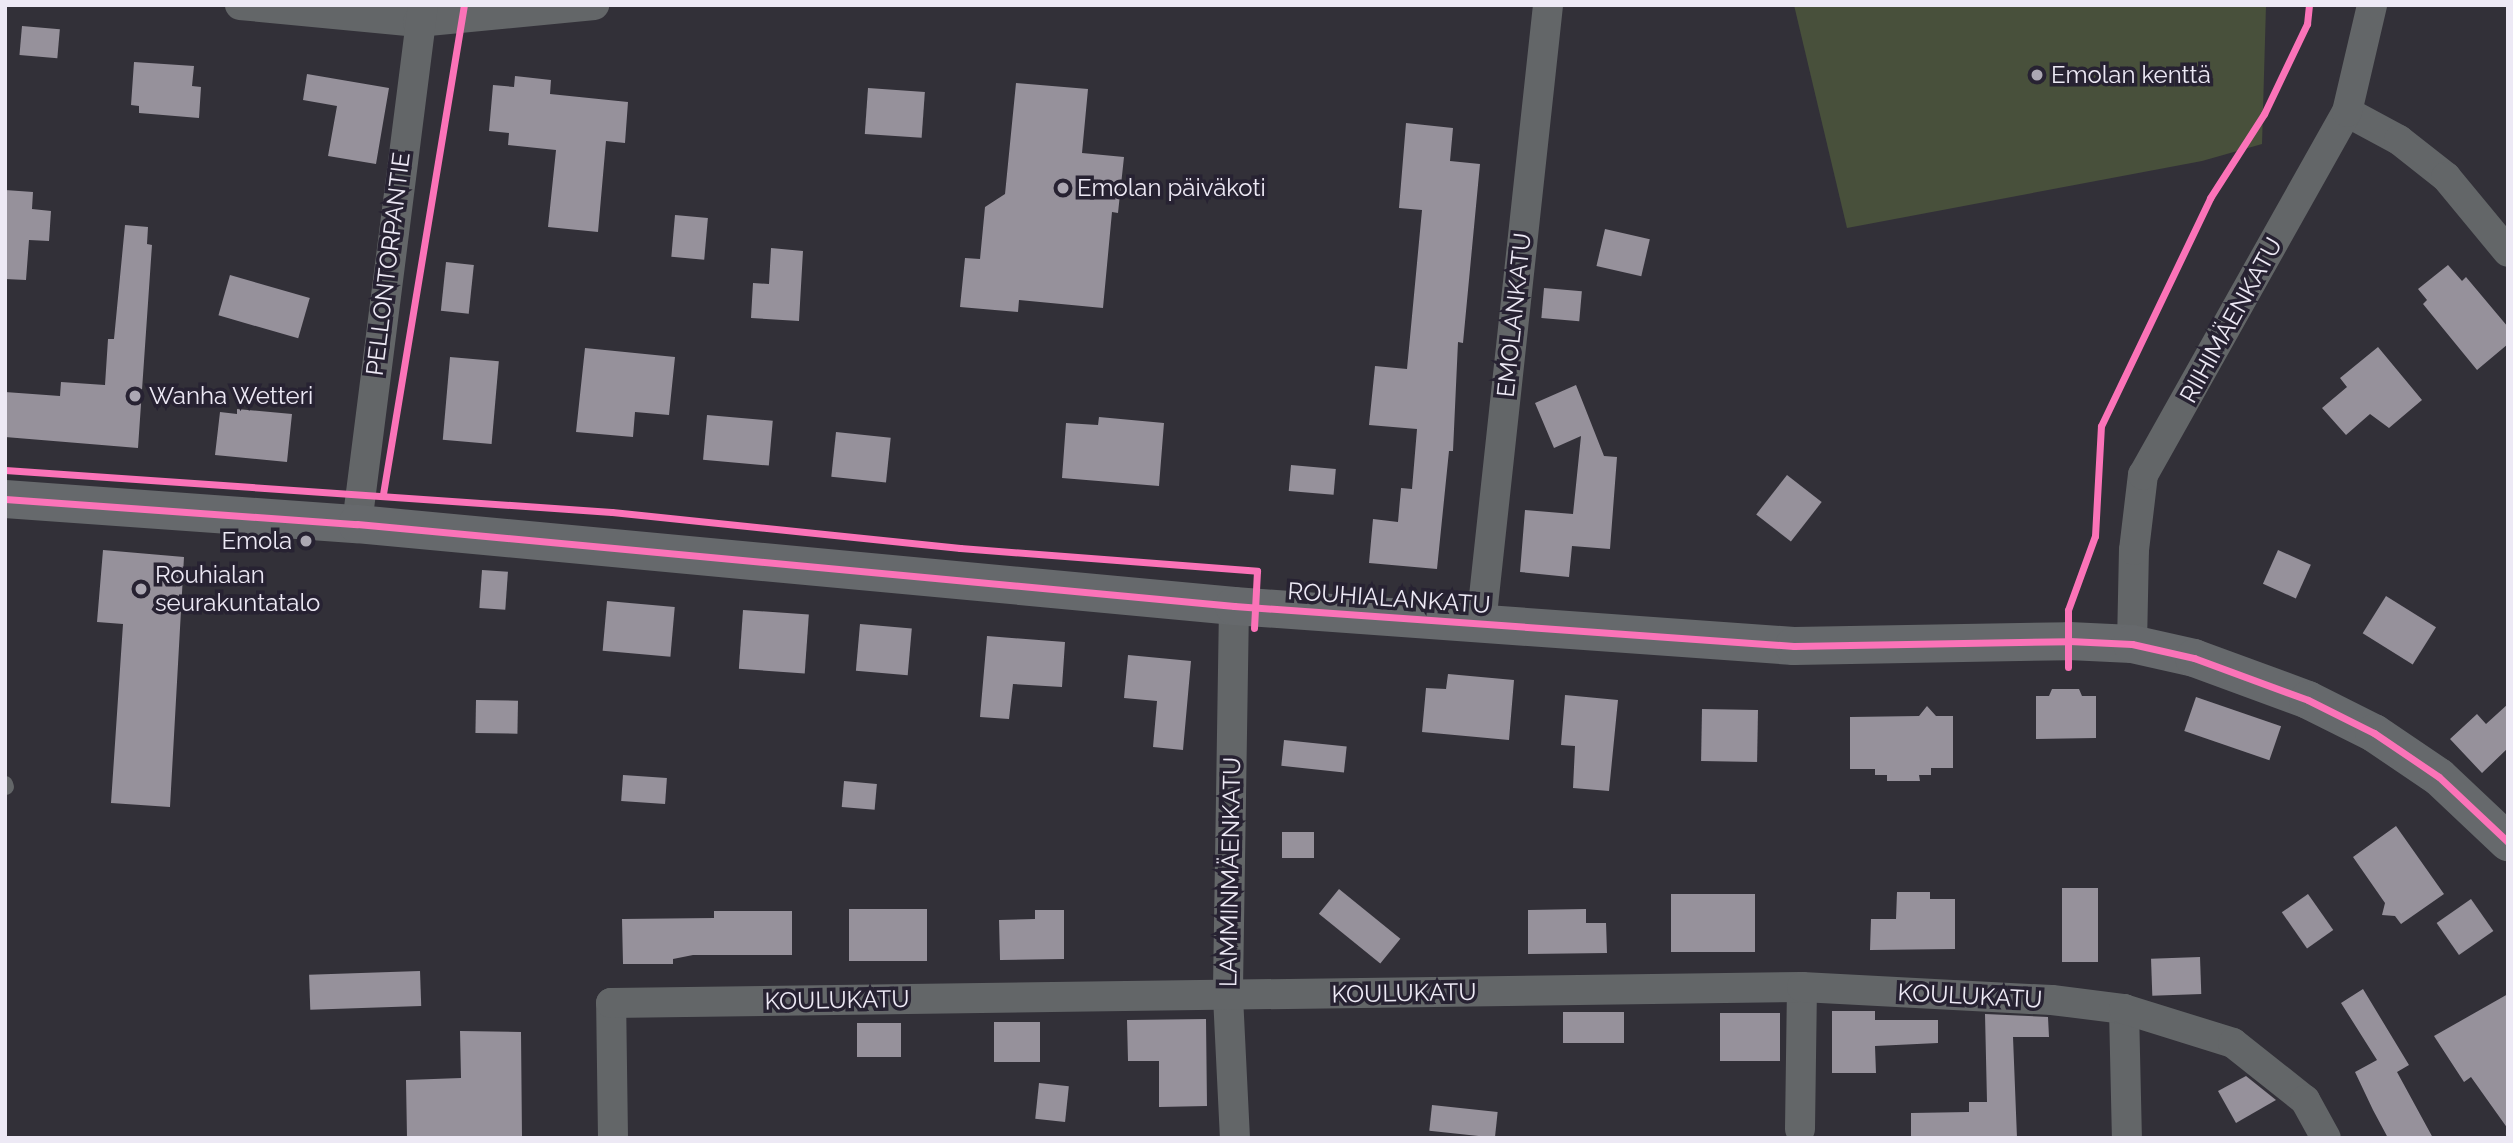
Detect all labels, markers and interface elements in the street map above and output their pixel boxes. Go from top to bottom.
place label: Emolan kenttä [2051,61,2211,89]
marker: Emolan kenttä [2029,67,2045,83]
street label: PELLONTORPANTIE [360,151,416,377]
place label: Emolan päiväkoti [1077,174,1266,202]
marker: Emolan päiväkoti [1055,180,1071,196]
street label: EMOLANKATU [1491,231,1537,399]
street label: RIIHIMÄENKATU [2174,232,2288,408]
place label: Wanha Wetteri [149,382,314,410]
marker: Wanha Wetteri [127,388,143,404]
place label: Emola [222,527,292,555]
marker: Emola [298,533,314,549]
place label: Rouhialan seurakuntatalo [155,561,320,617]
street label: ROUHIALANKATU [1287,577,1491,619]
marker: Rouhialan seurakuntatalo [133,581,149,597]
street label: LAMMINMÄENKATU [1214,757,1246,987]
street label: KOULUKATU [1331,977,1477,1009]
street label: KOULUKATU [1897,978,2043,1014]
street label: KOULUKATU [764,984,910,1016]

